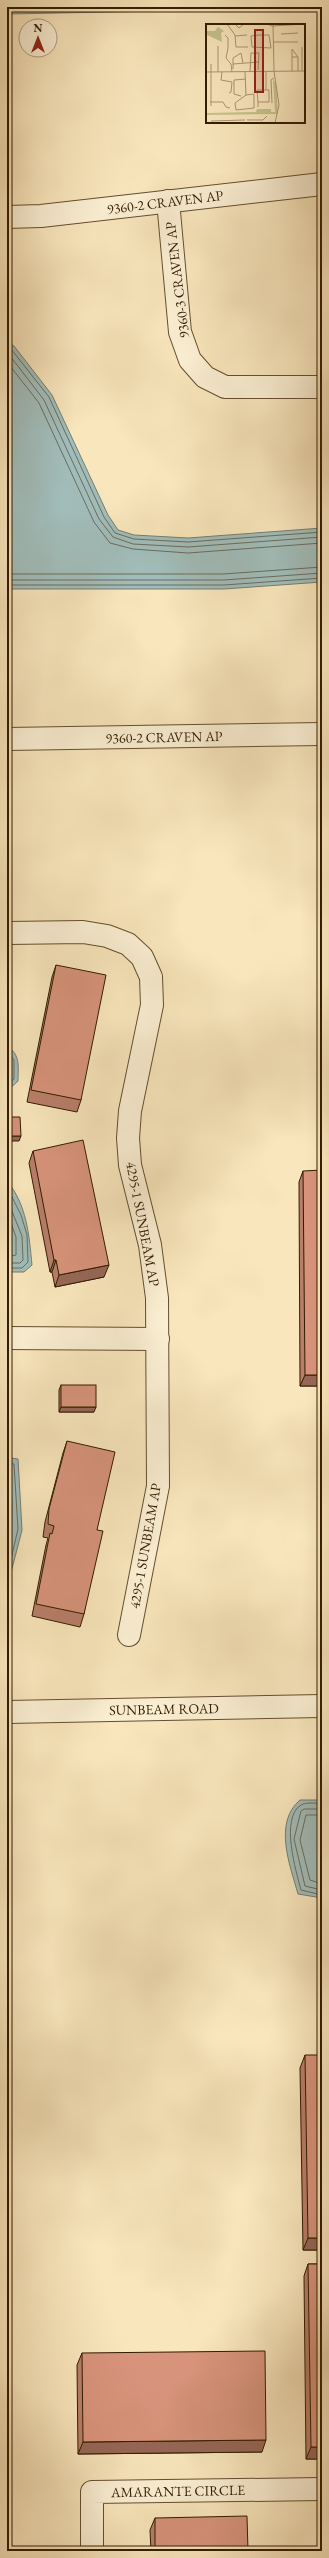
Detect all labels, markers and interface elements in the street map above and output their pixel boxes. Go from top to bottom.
north arrow [18,18,58,58]
text: N [34,21,43,35]
inset map [206,24,305,123]
street label: 9360-2 CRAVEN AP [106,186,224,218]
street label: 9360-3 CRAVEN AP [161,221,193,339]
street label: 9360-2 CRAVEN AP [105,727,223,747]
street label: 4295-1 SUNBEAM AP [122,1160,164,1288]
street label: 4295-1 SUNBEAM AP [125,1482,165,1610]
street label: SUNBEAM ROAD [109,1699,219,1719]
street label: AMARANTE CIRCLE [110,2481,245,2501]

